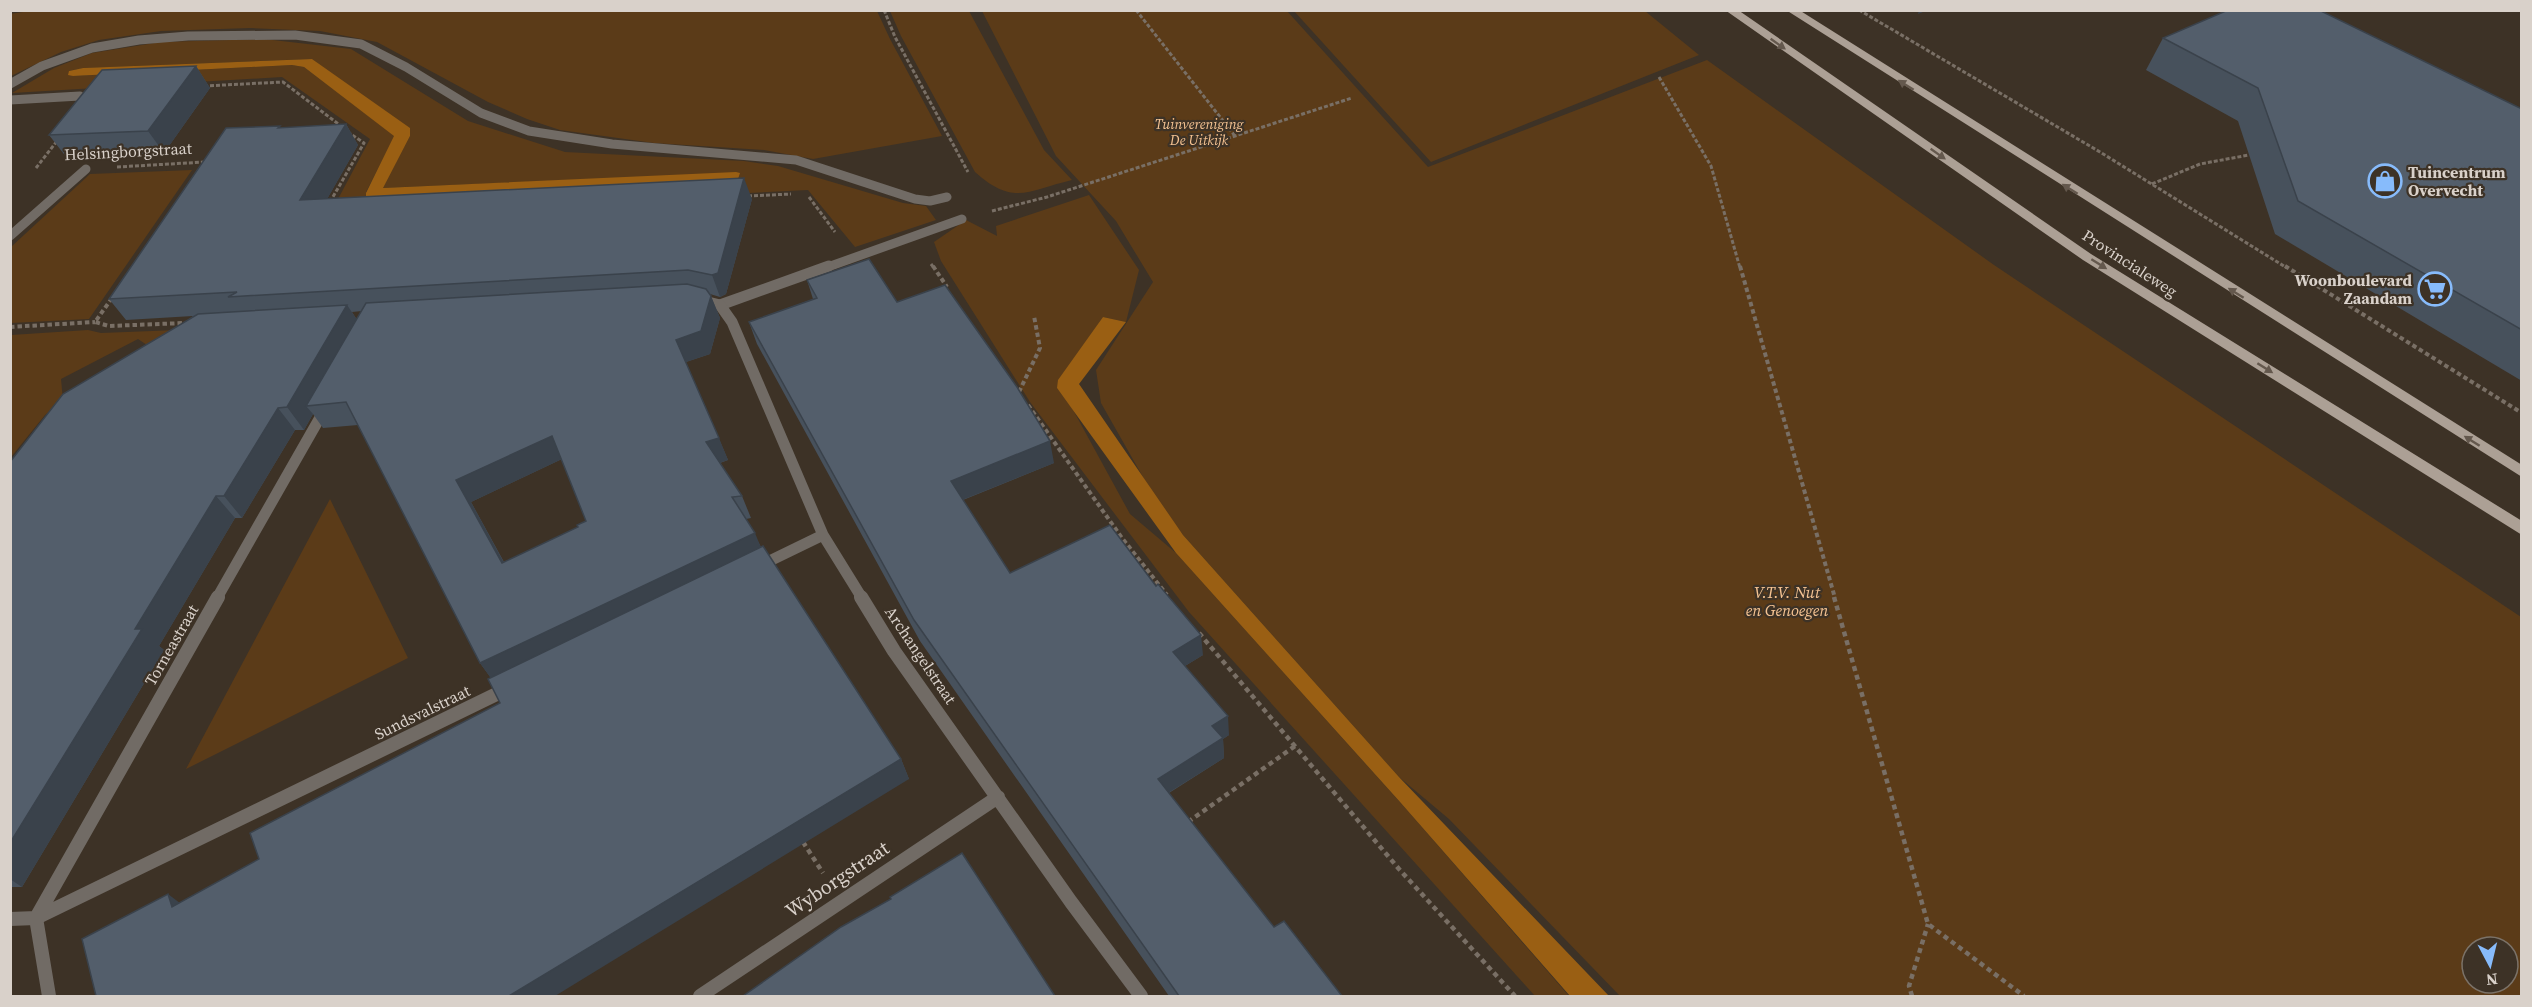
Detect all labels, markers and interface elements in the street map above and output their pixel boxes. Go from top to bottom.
one-way arrow [1769,38,1785,50]
one-way arrow [1897,79,1914,90]
park label: Tuinvereniging De Uitkijk [1155,114,1245,150]
street label: Helsingborgstraat [64,137,193,165]
one-way arrow [1930,148,1946,160]
place label: Tuincentrum Overvecht [2408,161,2506,201]
shop icon: Tuincentrum Overvecht [2367,163,2403,199]
one-way arrow [2062,183,2079,194]
street label: Provincialeweg [2078,224,2182,302]
one-way arrow [2091,259,2107,270]
place label: Woonboulevard Zaandam [2294,269,2412,309]
supermarket icon: Woonboulevard Zaandam [2417,271,2453,307]
one-way arrow [2227,287,2244,298]
one-way arrow [2256,362,2273,373]
one-way arrow [2464,435,2480,446]
park label: V.T.V. Nut en Genoegen [1746,581,1828,621]
street label: Torneastraat [139,600,203,690]
street label: Archangelstraat [880,602,962,709]
street label: Sundsvalstraat [370,679,474,745]
street label: Wyborgstraat [780,834,895,924]
north arrow [2460,935,2520,995]
text: N [2484,968,2499,992]

